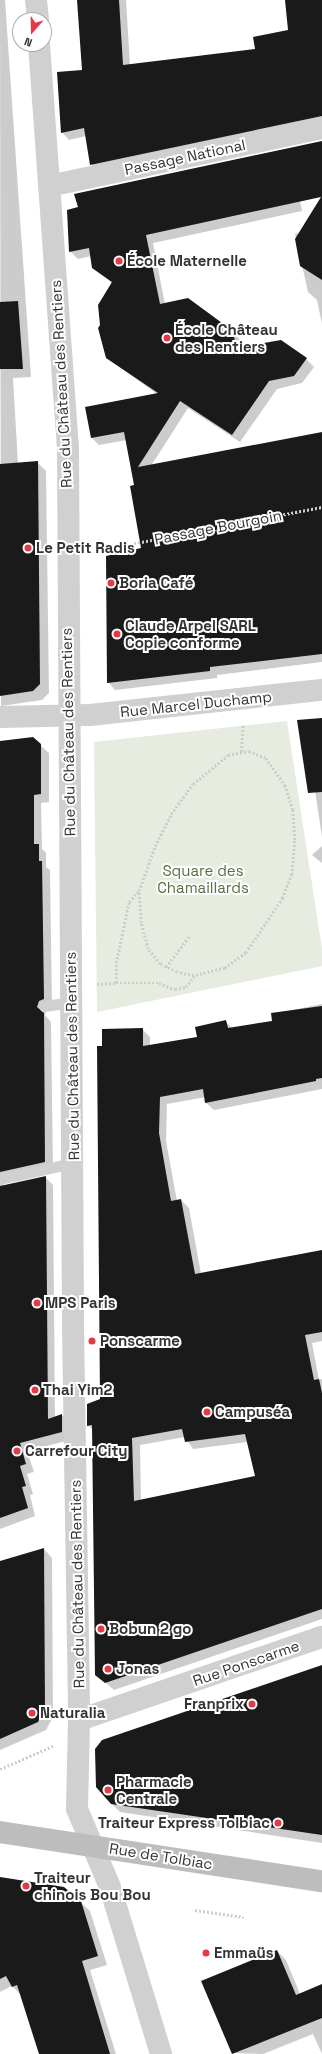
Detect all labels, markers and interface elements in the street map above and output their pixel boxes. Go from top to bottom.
north arrow [12,12,52,52]
text: N [22,34,34,50]
street label: Passage National [123,135,247,179]
place label: École Maternelle [127,252,247,270]
marker: École Maternelle [114,256,124,266]
street label: Rue du Château des Rentiers [47,279,75,489]
place label: École Château des Rentiers [175,320,278,355]
marker: École Château des Rentiers [162,333,172,343]
street label: Passage Bourgoin [153,506,283,548]
place label: Le Petit Radis [36,539,135,557]
marker: Le Petit Radis [23,543,33,553]
place label: Boria Café [119,574,193,592]
marker: Boria Café [106,578,116,588]
place label: Claude Arpel SARL Copie conforme [125,616,256,651]
street label: Rue du Château des Rentiers [57,628,79,836]
marker: Claude Arpel SARL Copie conforme [112,629,122,639]
street label: Rue Marcel Duchamp [119,687,273,721]
park label: Square des Chamaillards [157,861,249,896]
street label: Rue du Château des Rentiers [61,952,83,1160]
place label: MPS Paris [45,1294,116,1312]
marker: MPS Paris [32,1298,42,1308]
place label: Ponscarme [100,1332,180,1350]
marker: Ponscarme [87,1336,97,1346]
place label: Thai Yim2 [43,1381,113,1399]
marker: Thai Yim2 [30,1385,40,1395]
place label: Campuséa [215,1403,290,1421]
marker: Campuséa [202,1407,212,1417]
place label: Carrefour City [25,1442,128,1460]
marker: Carrefour City [12,1446,22,1456]
street label: Rue du Château des Rentiers [66,1480,88,1688]
place label: Bobun 2 go [109,1620,191,1638]
marker: Bobun 2 go [96,1624,106,1634]
street label: Rue Ponscarme [190,1636,302,1690]
place label: Jonas [116,1660,159,1678]
marker: Jonas [103,1664,113,1674]
place label: Franprix [184,1695,244,1713]
marker: Franprix [247,1699,257,1709]
place label: Naturalia [40,1704,105,1722]
marker: Naturalia [27,1708,37,1718]
place label: Pharmacie Centrale [116,1772,192,1807]
marker: Pharmacie Centrale [103,1785,113,1795]
place label: Traiteur Express Tolbiac [98,1814,270,1832]
marker: Traiteur Express Tolbiac [273,1818,283,1828]
street label: Rue de Tolbiac [108,1839,214,1873]
place label: Traiteur chinois Bou Bou [34,1868,151,1903]
marker: Traiteur chinois Bou Bou [21,1881,31,1891]
place label: Emmaüs [214,1944,273,1962]
marker: Emmaüs [201,1948,211,1958]

